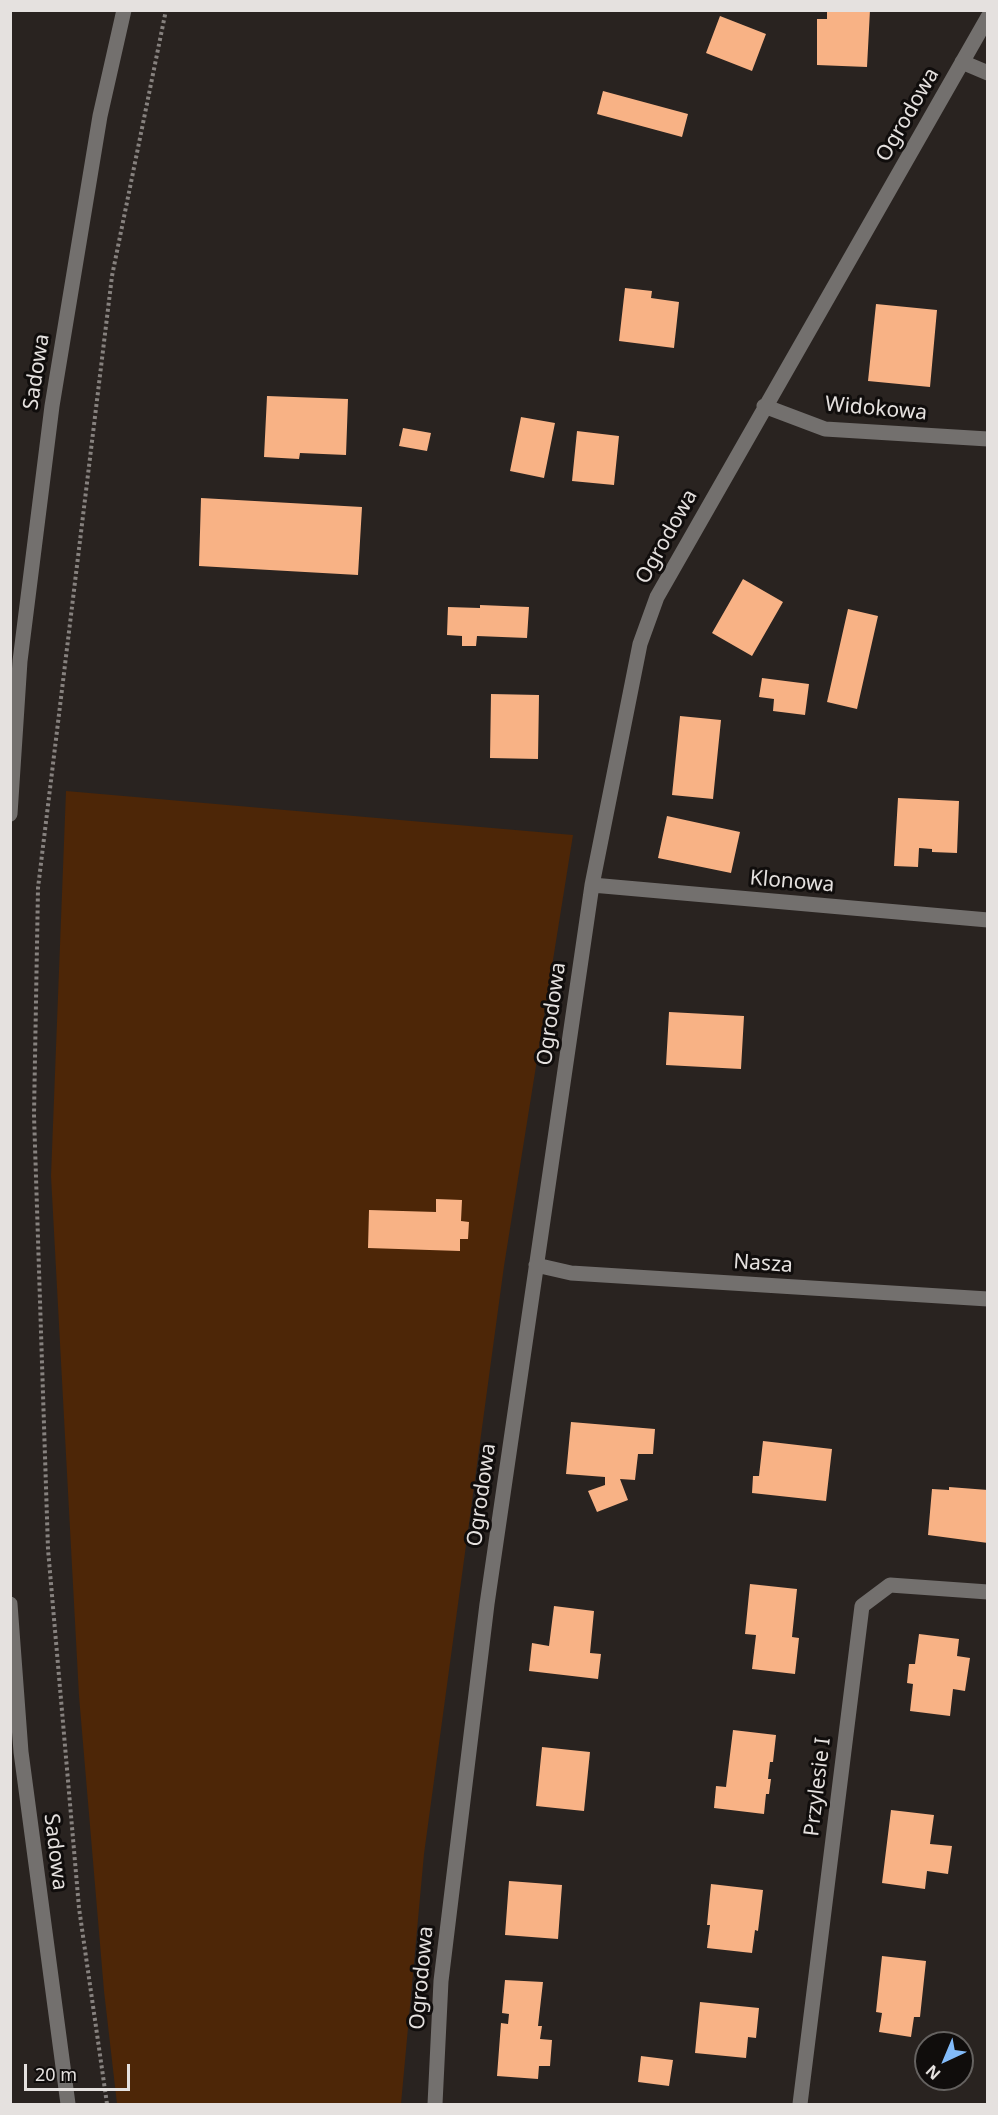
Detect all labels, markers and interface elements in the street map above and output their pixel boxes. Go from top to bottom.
street label: Ogrodowa [871,64,945,166]
street label: Sadowa [19,332,55,412]
street label: Widokowa [824,392,928,426]
street label: Ogrodowa [631,486,703,588]
street label: Klonowa [749,866,835,898]
street label: Ogrodowa [532,961,572,1067]
street label: Nasza [732,1249,794,1279]
street label: Ogrodowa [462,1442,502,1548]
street label: Przylesie I [799,1736,837,1838]
street label: Sadowa [38,1812,72,1892]
street label: Ogrodowa [405,1925,439,2031]
north arrow [914,2031,974,2091]
scale bar [27,2052,134,2090]
text: N [921,2060,945,2085]
text: 20 m [35,2062,77,2086]

